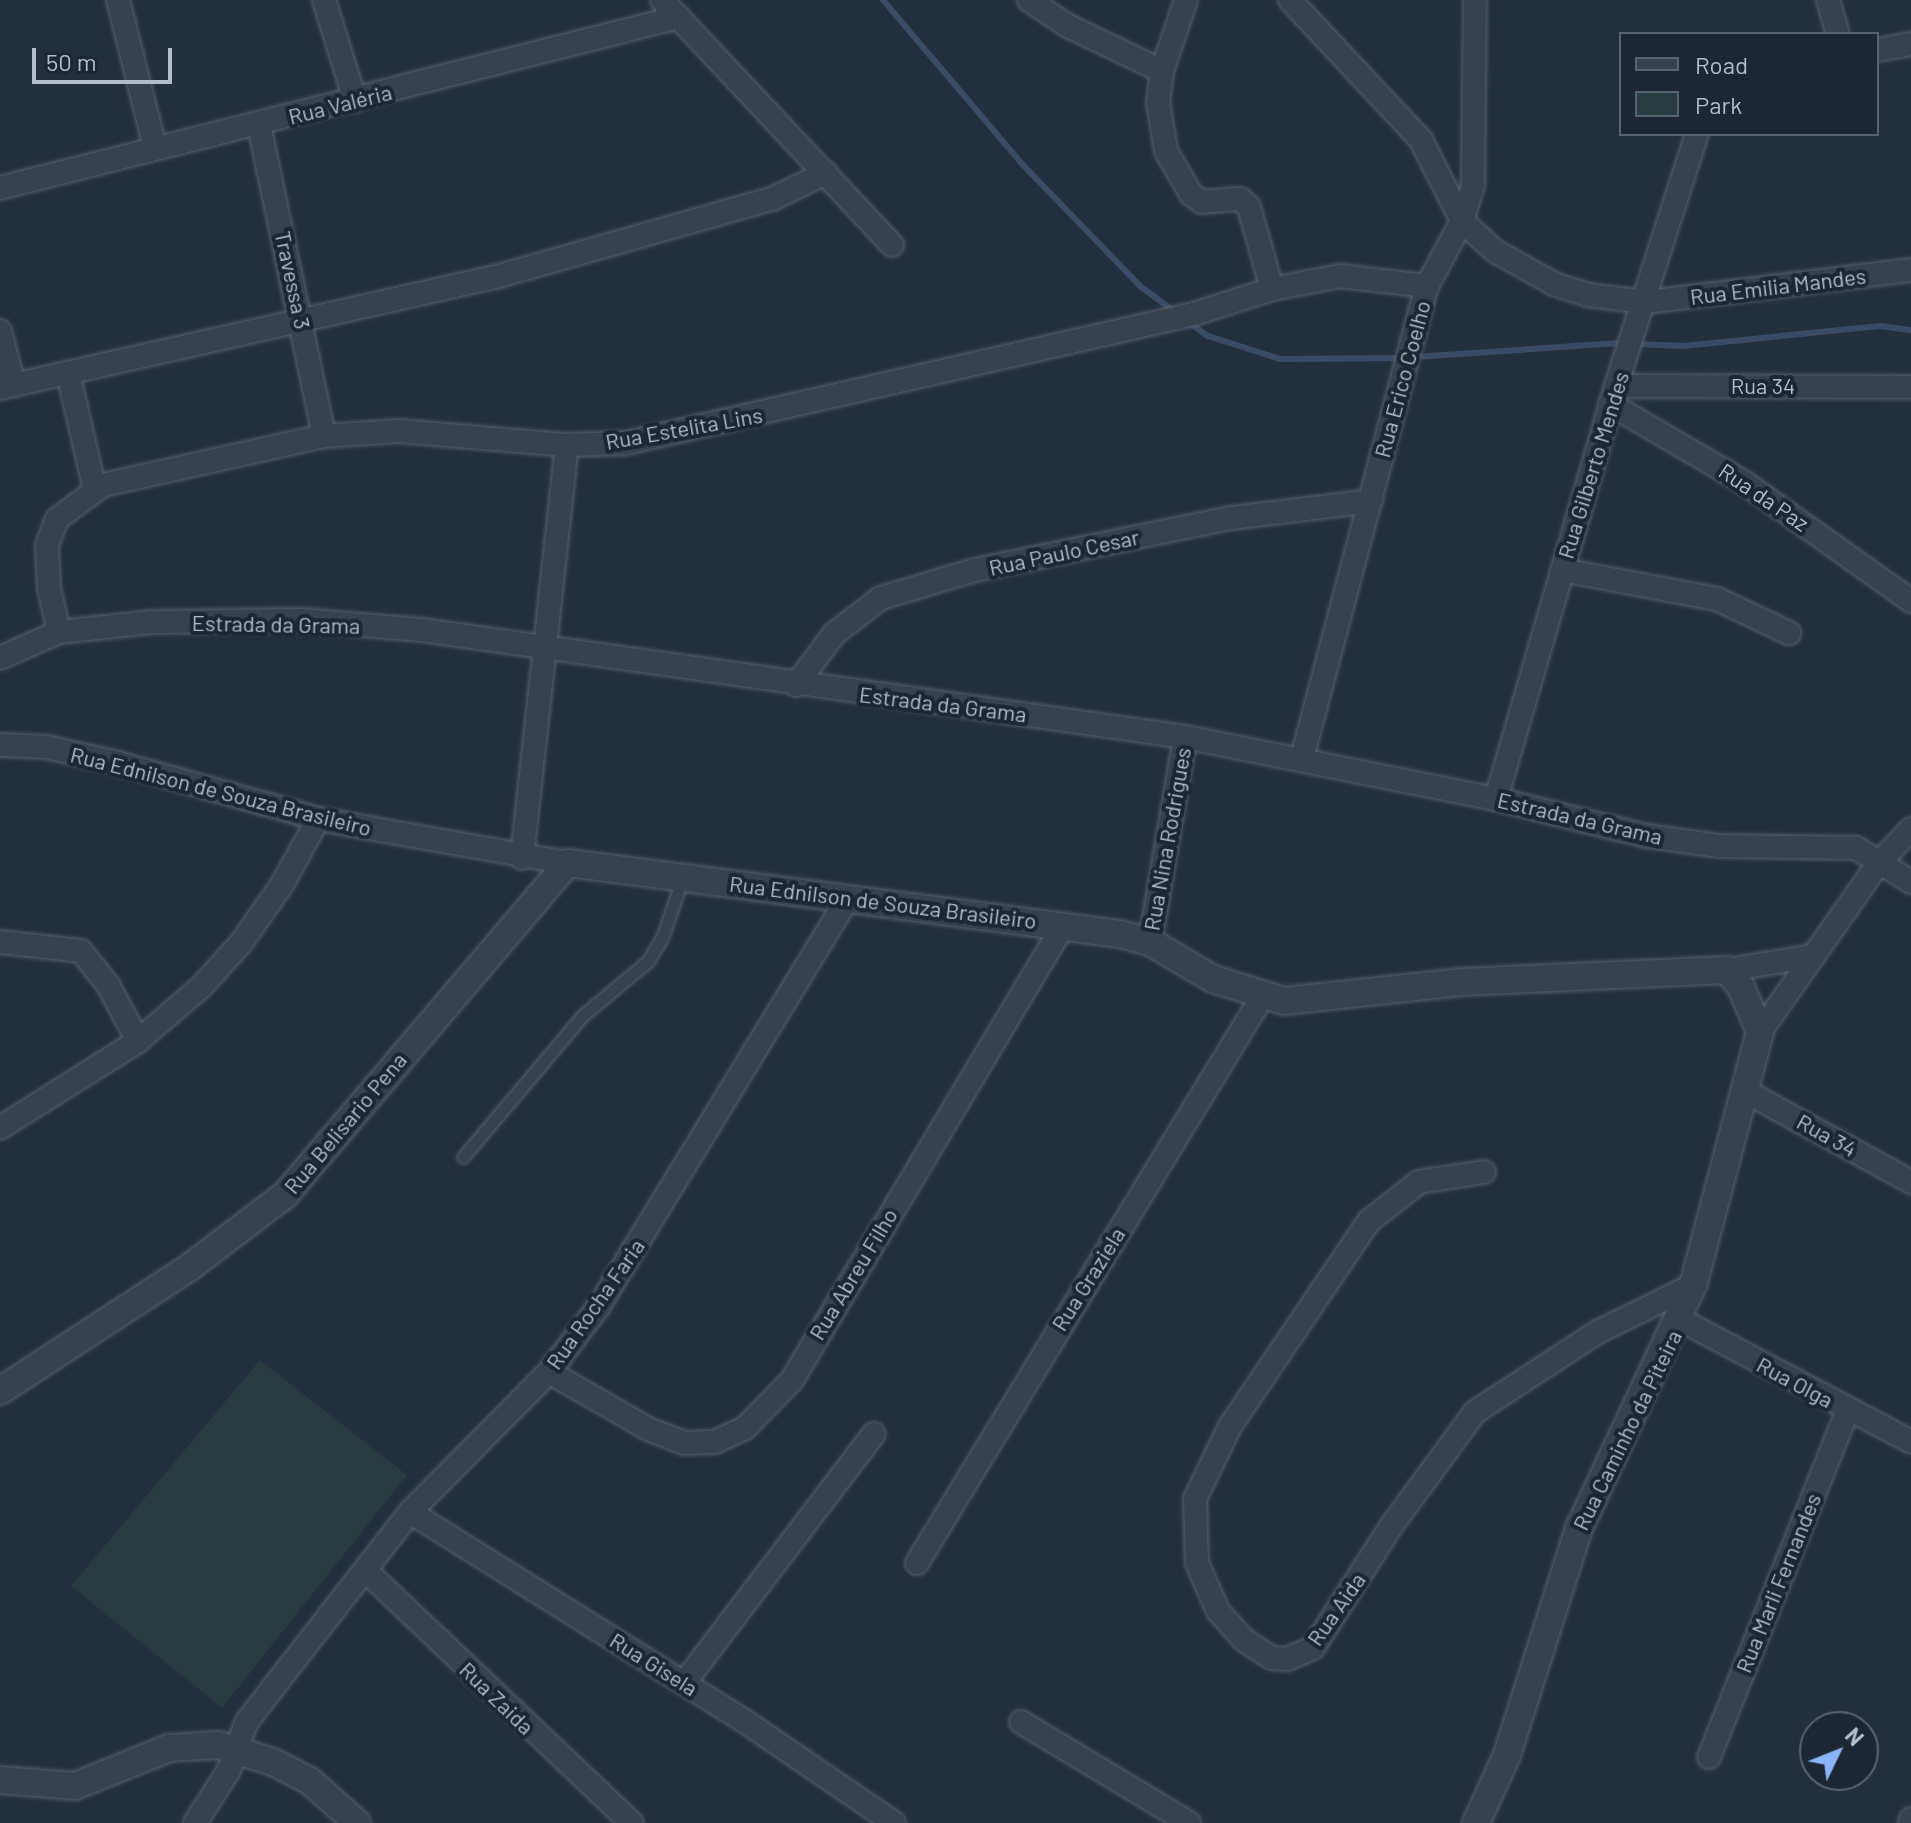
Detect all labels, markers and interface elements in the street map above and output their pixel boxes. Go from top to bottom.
scale bar [36,32,176,82]
legend [1619,32,1879,136]
text: 50 m [46,47,97,76]
text: Road [1695,50,1748,79]
street label: Rua Valéria [286,78,394,130]
text: Park [1695,90,1742,119]
street label: Travessa 3 [270,228,316,332]
street label: Rua Emilia Mandes [1688,262,1868,310]
street label: Rua Erico Coelho [1368,298,1436,460]
street label: Rua Gilberto Mendes [1552,368,1634,562]
street label: Rua 34 [1731,373,1795,399]
street label: Rua Estelita Lins [603,401,765,455]
street label: Rua da Paz [1714,457,1814,537]
street label: Rua Paulo Cesar [986,523,1142,581]
street label: Estrada da Grama [192,609,360,639]
street label: Estrada da Grama [858,681,1028,727]
street label: Rua Ednilson de Souza Brasileiro [68,741,374,841]
street label: Rua Nina Rodrigues [1138,745,1196,933]
street label: Estrada da Grama [1495,786,1665,850]
street label: Rua Ednilson de Souza Brasileiro [728,870,1038,934]
street label: Rua Belisario Pena [278,1047,412,1199]
street label: Rua 34 [1792,1108,1862,1162]
street label: Rua Abreu Filho [803,1203,903,1345]
street label: Rua Graziela [1046,1222,1130,1336]
street label: Rua Rocha Faria [540,1234,650,1374]
street label: Rua Caminho da Piteira [1567,1326,1687,1534]
street label: Rua Olga [1752,1351,1838,1413]
street label: Rua Marli Fernandes [1730,1489,1826,1677]
street label: Rua Aida [1301,1567,1371,1651]
street label: Rua Gisela [605,1627,703,1701]
street label: Rua Zaida [454,1656,540,1740]
north arrow [1799,1711,1879,1791]
text: N [1841,1722,1870,1750]

